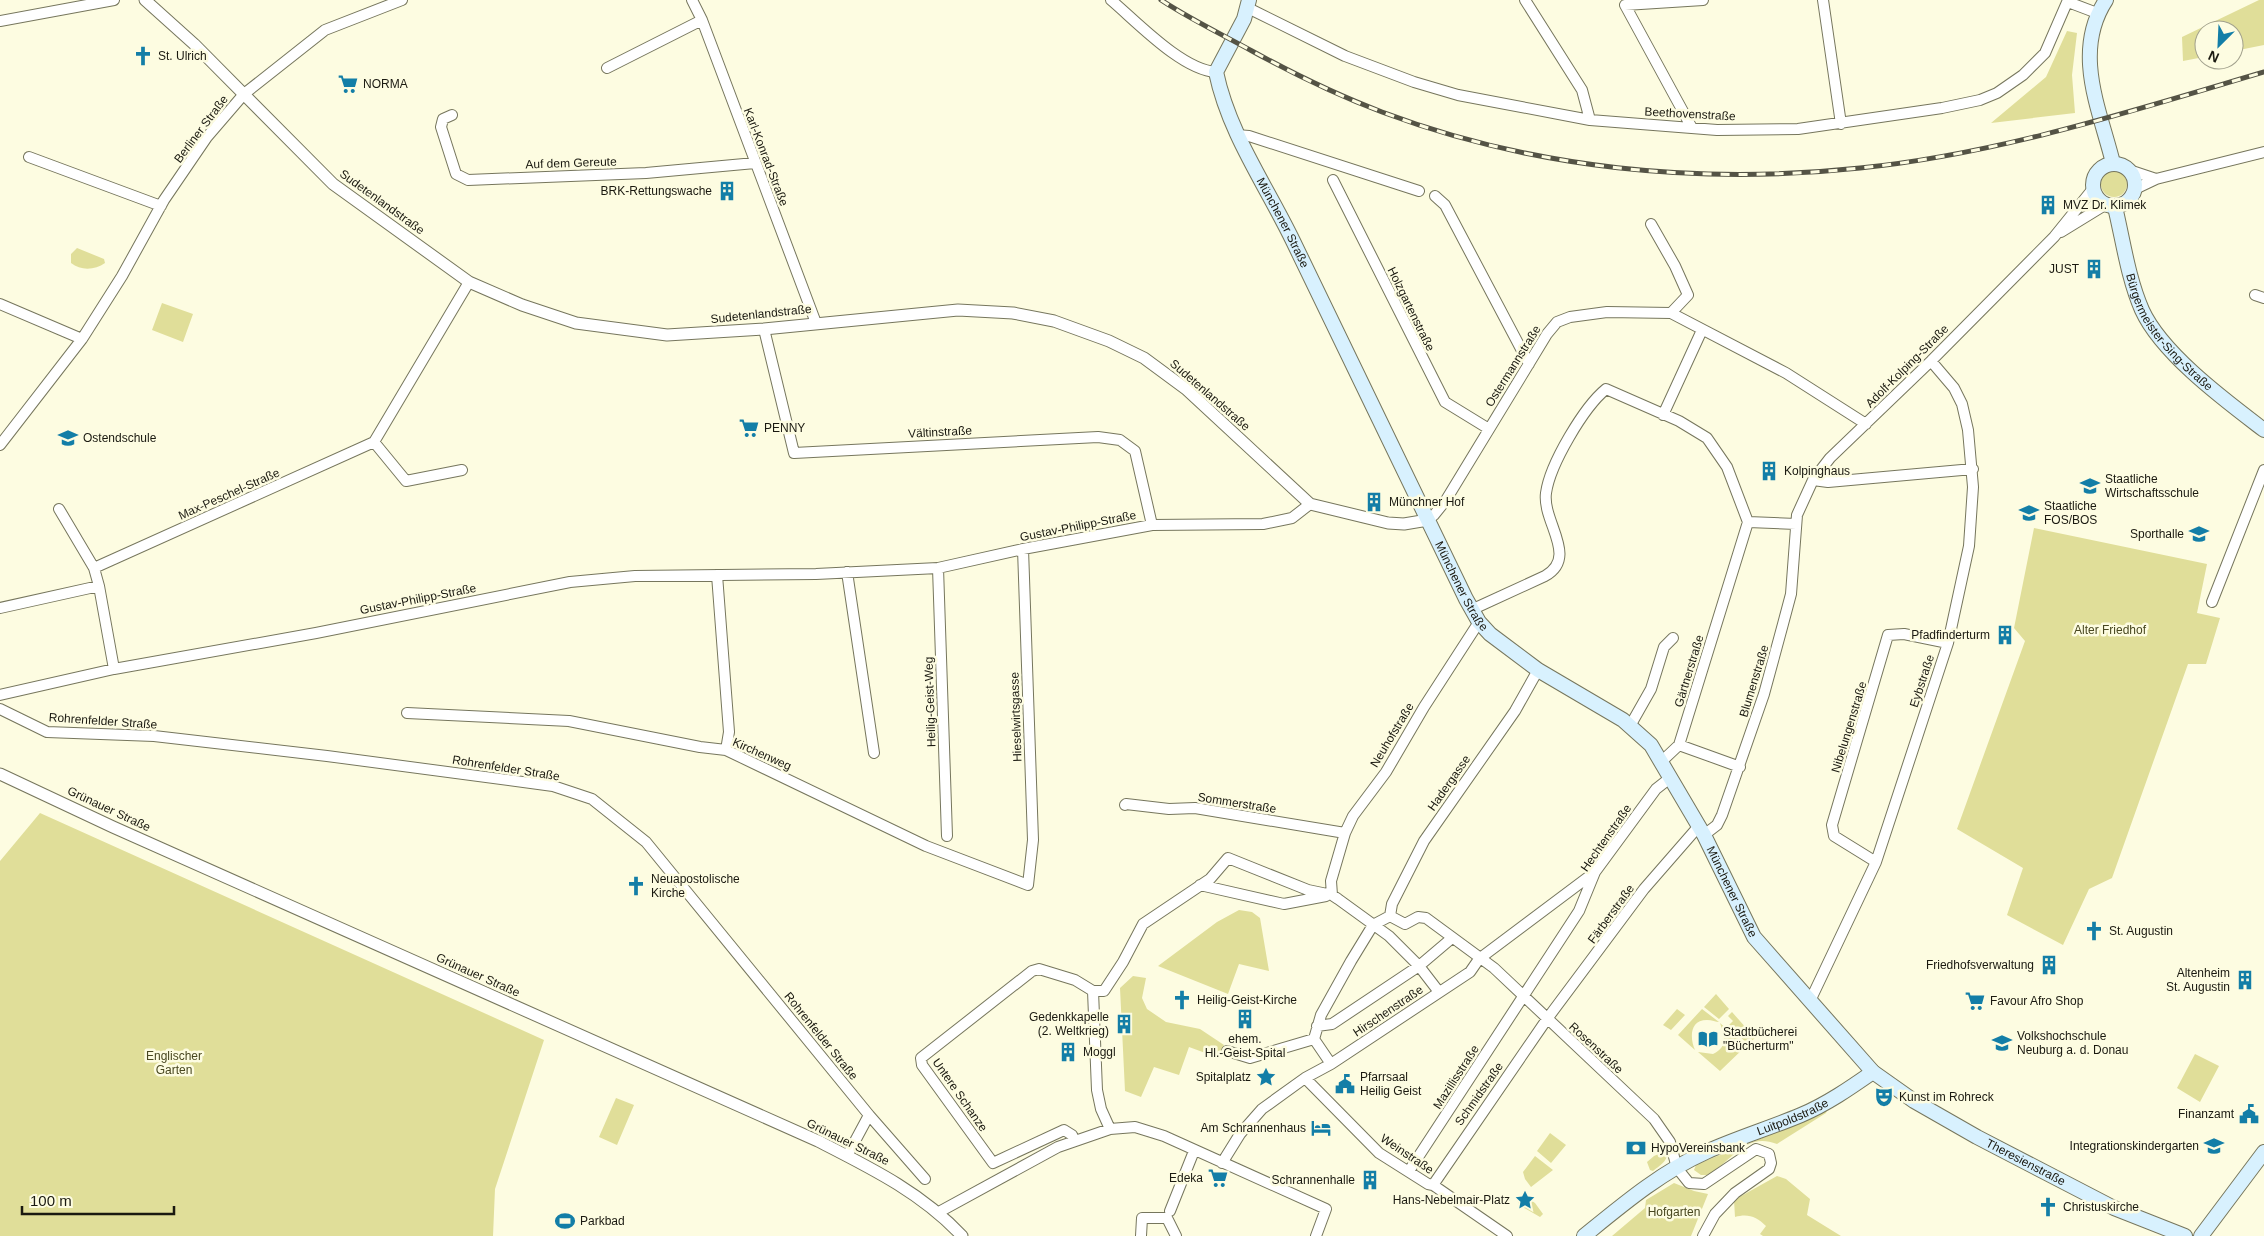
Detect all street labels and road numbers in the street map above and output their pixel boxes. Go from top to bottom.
street label: Berliner Straße [171,92,231,165]
street label: Beethovenstraße [1644,105,1736,123]
street label: Karl-Konrad-Straße [741,106,791,208]
street label: Auf dem Gereute [525,154,617,172]
street label: Sudetenlandstraße [337,167,427,238]
street label: Münchener Straße [1254,175,1312,270]
street label: Holzgartenstraße [1385,265,1438,354]
street label: Bürgermeister-Sing-Straße [2123,272,2216,394]
street label: Sudetenlandstraße [710,302,812,326]
street label: Adolf-Kolping-Straße [1863,321,1952,410]
street label: Ostermannstraße [1482,322,1544,409]
street label: Sudetenlandstraße [1167,356,1253,434]
street label: Vältinstraße [908,423,973,441]
street label: Max-Peschel-Straße [176,465,282,523]
street label: Gustav-Philipp-Straße [1019,508,1138,544]
street label: Münchener Straße [1432,539,1491,634]
street label: Gustav-Philipp-Straße [359,581,478,617]
street label: Gärtnerstraße [1671,633,1707,709]
street label: Blumenstraße [1736,643,1772,719]
street label: Eybstraße [1907,653,1937,709]
street label: Heilig-Geist-Weg [921,657,939,747]
street label: Hieselwirtsgasse [1007,671,1025,762]
street label: Nibelungenstraße [1828,679,1870,774]
street label: Neuhofstraße [1367,700,1417,770]
street label: Rohrenfelder Straße [48,710,158,732]
street label: Kirchenweg [731,735,793,773]
street label: Hadergasse [1425,752,1473,814]
street label: Rohrenfelder Straße [451,753,561,783]
street label: Grünauer Straße [65,784,153,835]
street label: Sommerstraße [1197,790,1278,816]
street label: Hechtenstraße [1578,801,1634,874]
street label: Münchener Straße [1704,844,1760,940]
street label: Färberstraße [1585,882,1637,946]
street label: Grünauer Straße [434,950,522,1000]
street label: Hirschenstraße [1350,982,1426,1040]
street label: Rohrenfelder Straße [781,989,861,1083]
street label: Rosenstraße [1566,1019,1626,1077]
street label: Mazillisstraße [1430,1042,1482,1112]
street label: Untere Schanze [930,1056,991,1135]
street label: Schmidstraße [1452,1059,1506,1128]
street label: Luitpoldstraße [1755,1096,1831,1138]
street label: Grünauer Straße [804,1116,892,1168]
street label: Weinstraße [1378,1131,1437,1177]
street label: Theresienstraße [1984,1136,2068,1189]

